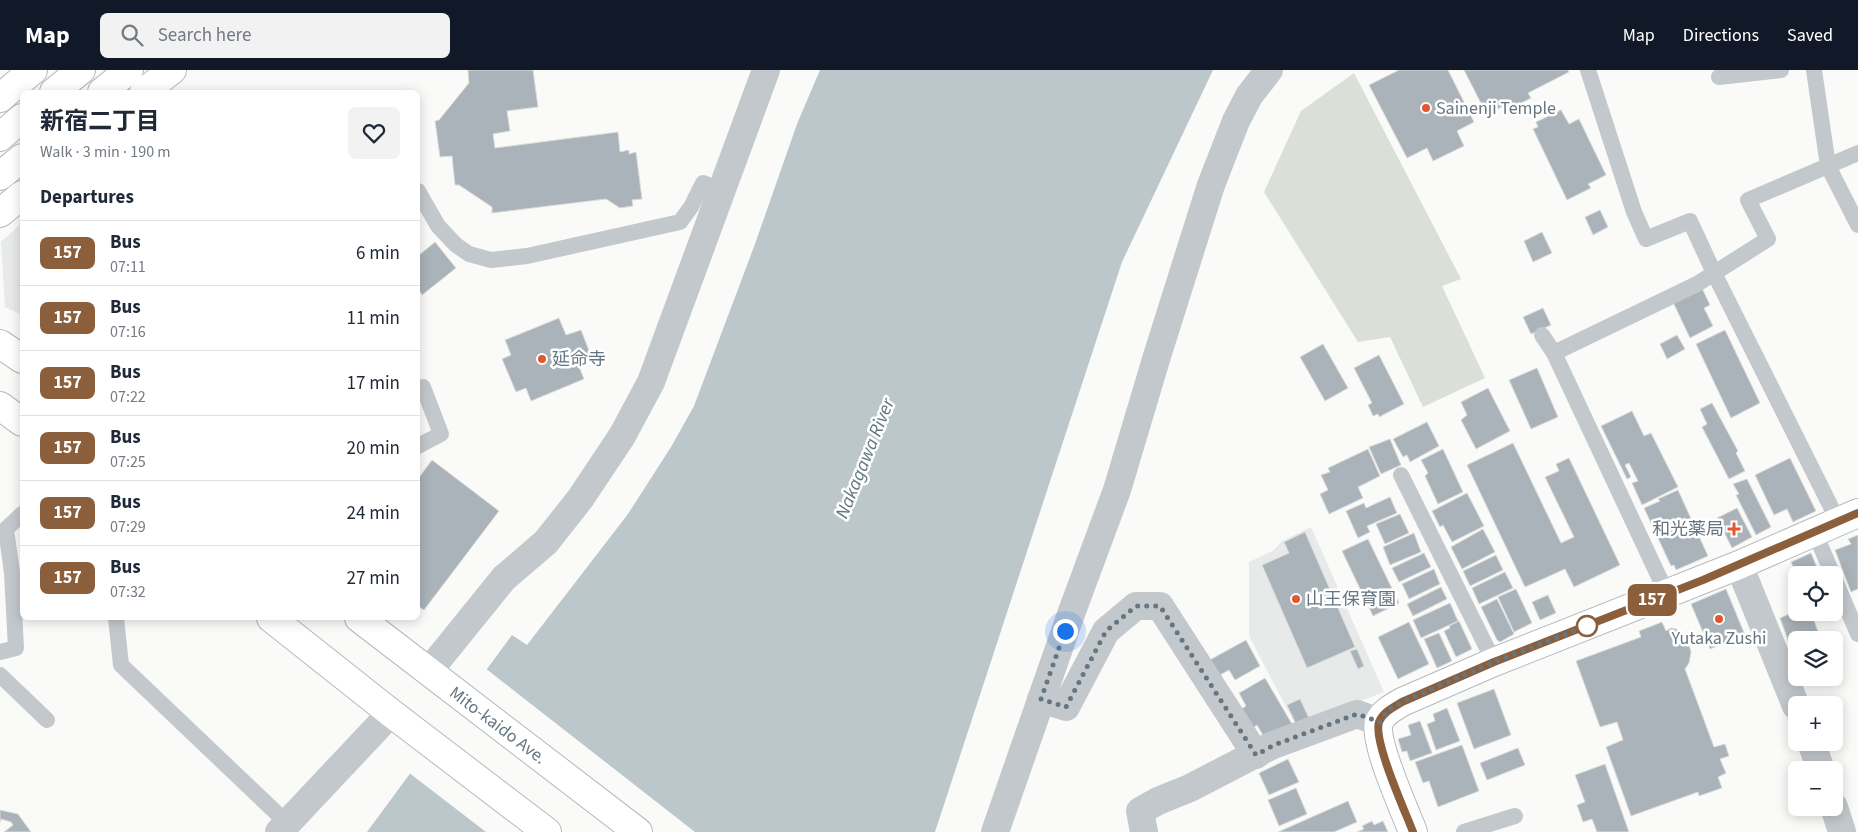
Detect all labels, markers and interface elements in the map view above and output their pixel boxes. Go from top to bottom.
search box [100,13,450,58]
text: Map [25,18,70,53]
icon: search [118,21,146,49]
text: Search here [158,22,251,49]
text: Map [1623,23,1655,48]
text: Directions [1683,23,1759,48]
text: Saved [1787,23,1833,48]
place label: Sainenji Temple [1436,96,1556,121]
marker: Sainenji Temple [1420,102,1432,114]
text: 新宿二丁目 [40,104,160,139]
button: heart [348,107,400,159]
text: Walk · 3 min · 190 m [40,141,171,163]
text: Departures [40,184,134,211]
text: Bus [110,229,141,256]
text: 157 [53,240,82,265]
text: 6 min [356,240,400,267]
text: 07:11 [110,256,146,278]
text: Bus [110,294,141,321]
text: 157 [53,305,82,330]
text: 11 min [346,305,400,332]
text: 07:16 [110,321,146,343]
place label: 延命寺 [552,347,606,372]
marker: 延命寺 [536,353,548,365]
text: Bus [110,359,141,386]
text: 157 [53,370,82,395]
text: 17 min [346,370,400,397]
text: 07:22 [110,386,146,408]
water label: Nakagawa River [829,393,902,523]
text: Bus [110,424,141,451]
text: 157 [53,435,82,460]
text: 20 min [346,435,400,462]
text: 07:25 [110,451,146,473]
text: Bus [110,489,141,516]
text: 157 [53,500,82,525]
text: 24 min [346,500,400,527]
text: 07:29 [110,516,146,538]
place label: 和光薬局 [1652,517,1724,542]
marker: 和光薬局 [1728,523,1740,535]
text: Bus [110,554,141,581]
text: 157 [53,565,82,590]
text: 27 min [346,565,400,592]
map controls [1788,566,1843,816]
button: locate [1788,566,1843,621]
text: 07:32 [110,581,146,603]
line badge: 157 [1623,584,1681,616]
place label: 山王保育園 [1306,587,1396,612]
text: 157 [1638,587,1666,612]
marker: 山王保育園 [1290,593,1302,605]
marker: Yutaka Zushi [1713,613,1725,625]
unlabelled marker [1576,615,1598,637]
your location [1053,619,1078,644]
place label: Yutaka Zushi [1671,626,1766,651]
button: layers [1788,631,1843,686]
street label: Mito-kaido Ave. [444,681,551,770]
button: + [1788,696,1843,751]
button: − [1788,761,1843,816]

